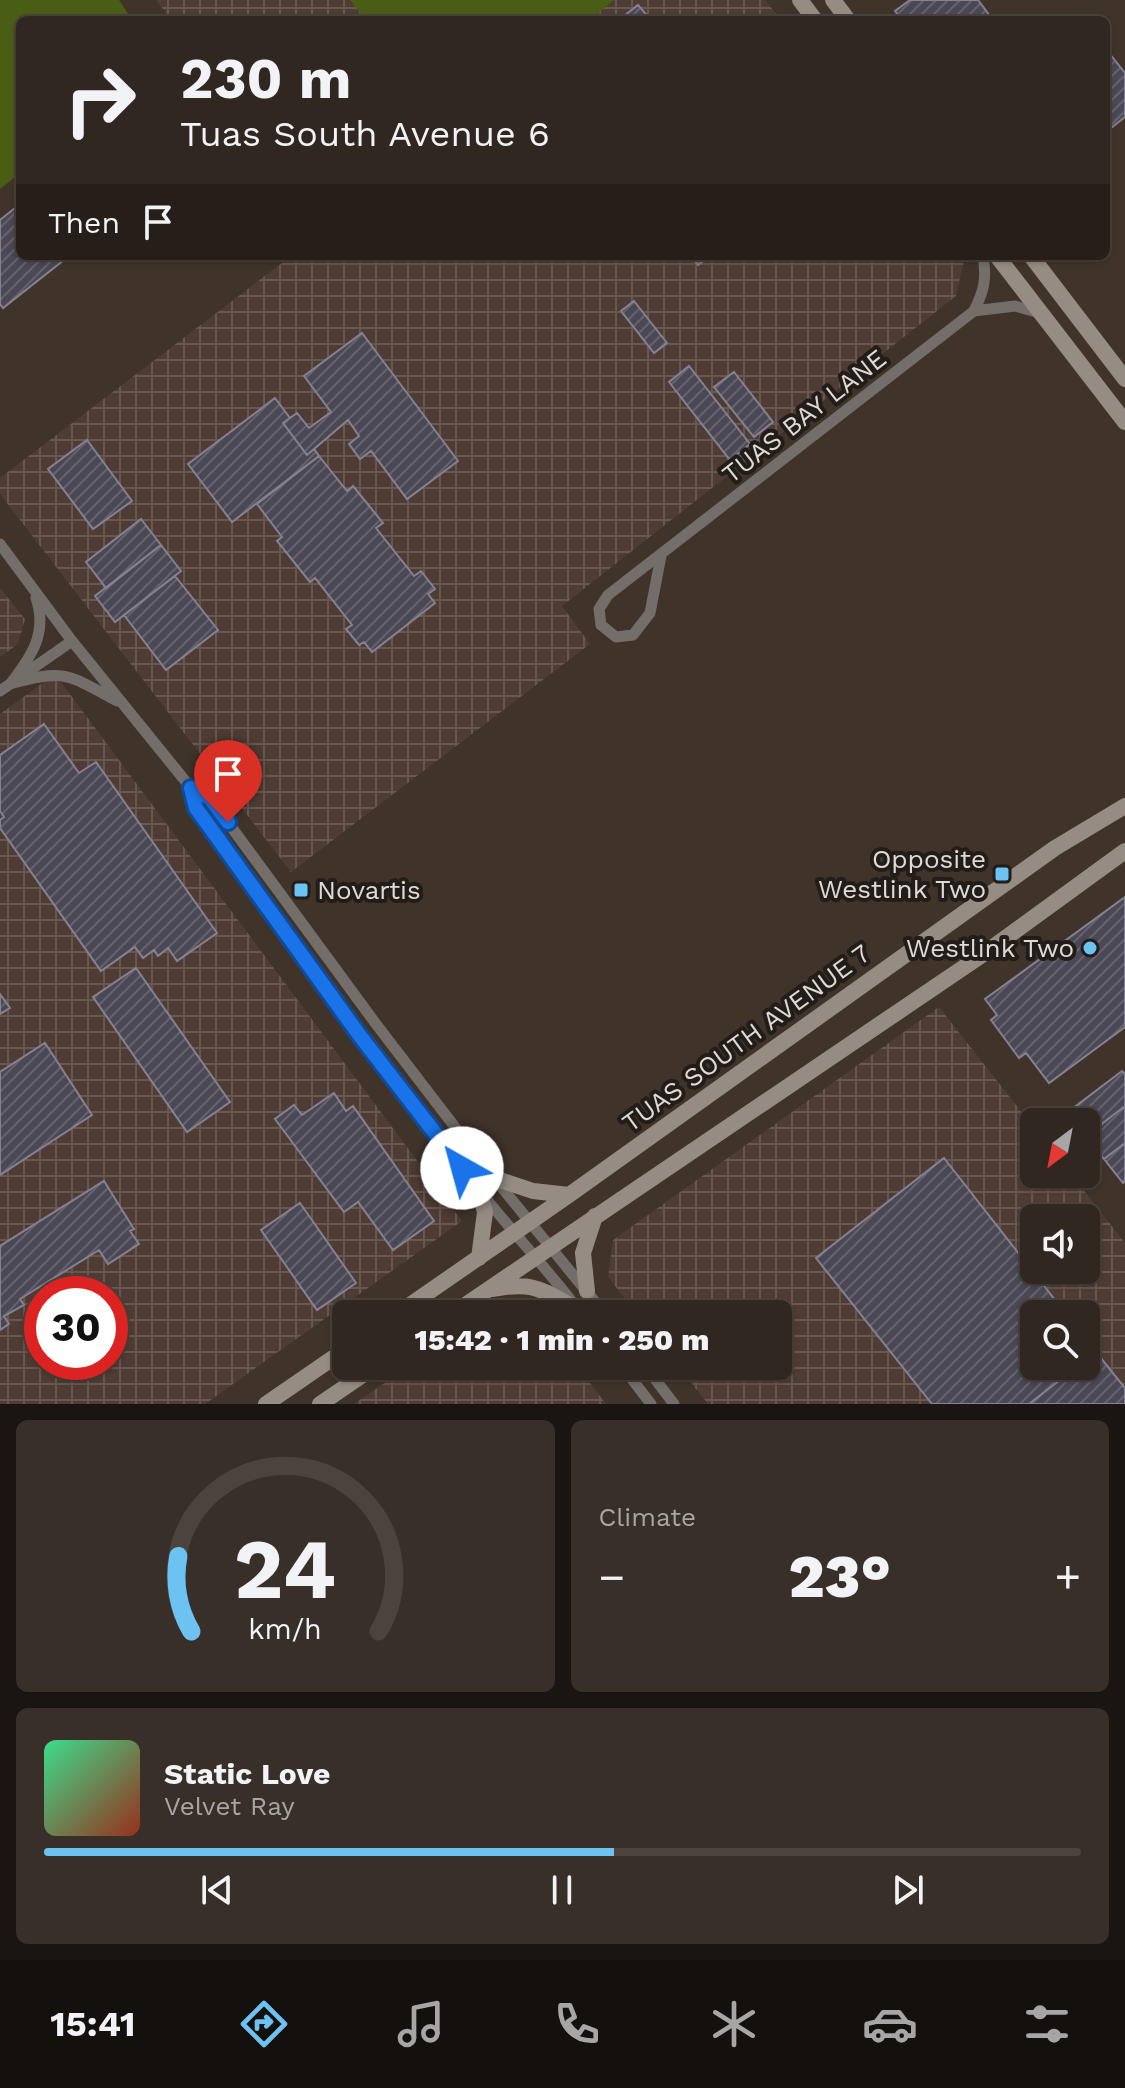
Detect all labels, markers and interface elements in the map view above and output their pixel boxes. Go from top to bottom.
text: 230 m [180,46,351,112]
icon: right [48,48,152,152]
text: Tuas South Avenue 6 [180,113,550,155]
icon: arrive [136,200,180,244]
text: Then [48,205,120,240]
street label: TUAS BAY LANE [716,343,892,489]
pin [194,740,262,822]
icon: arrive [206,752,250,796]
place label: Opposite Westlink Two [818,844,986,904]
marker: Opposite Westlink Two [993,865,1011,883]
place label: Novartis [317,875,421,905]
marker: Novartis [292,881,310,899]
place label: Westlink Two [906,933,1074,963]
street label: TUAS SOUTH AVENUE 7 [616,938,876,1138]
marker: Westlink Two [1081,939,1099,957]
north arrow [1020,1108,1100,1188]
map controls [1020,1108,1100,1380]
position arrow [420,1126,504,1210]
button: sound [1020,1204,1100,1284]
speed limit sign: 30 [24,1276,128,1380]
button: search [1020,1300,1100,1380]
text: 15:42 · 1 min · 250 m [415,1322,709,1357]
text: Climate [599,1502,696,1532]
text: 24 [234,1521,336,1618]
text: 23° [789,1541,891,1612]
text: − [599,1551,625,1603]
text: + [1054,1551,1081,1603]
text: km/h [248,1612,322,1646]
text: Static Love [164,1756,330,1791]
text: Velvet Ray [164,1791,295,1821]
icon: previous [195,1868,239,1912]
icon: pause [540,1868,584,1912]
icon: next [886,1868,930,1912]
icon: directions [236,1996,292,2052]
icon: music [393,1996,449,2052]
icon: phone [549,1996,605,2052]
icon: climate [706,1996,762,2052]
icon: car [862,1996,918,2052]
icon: filters [1019,1996,1075,2052]
text: 15:41 [50,2003,136,2045]

